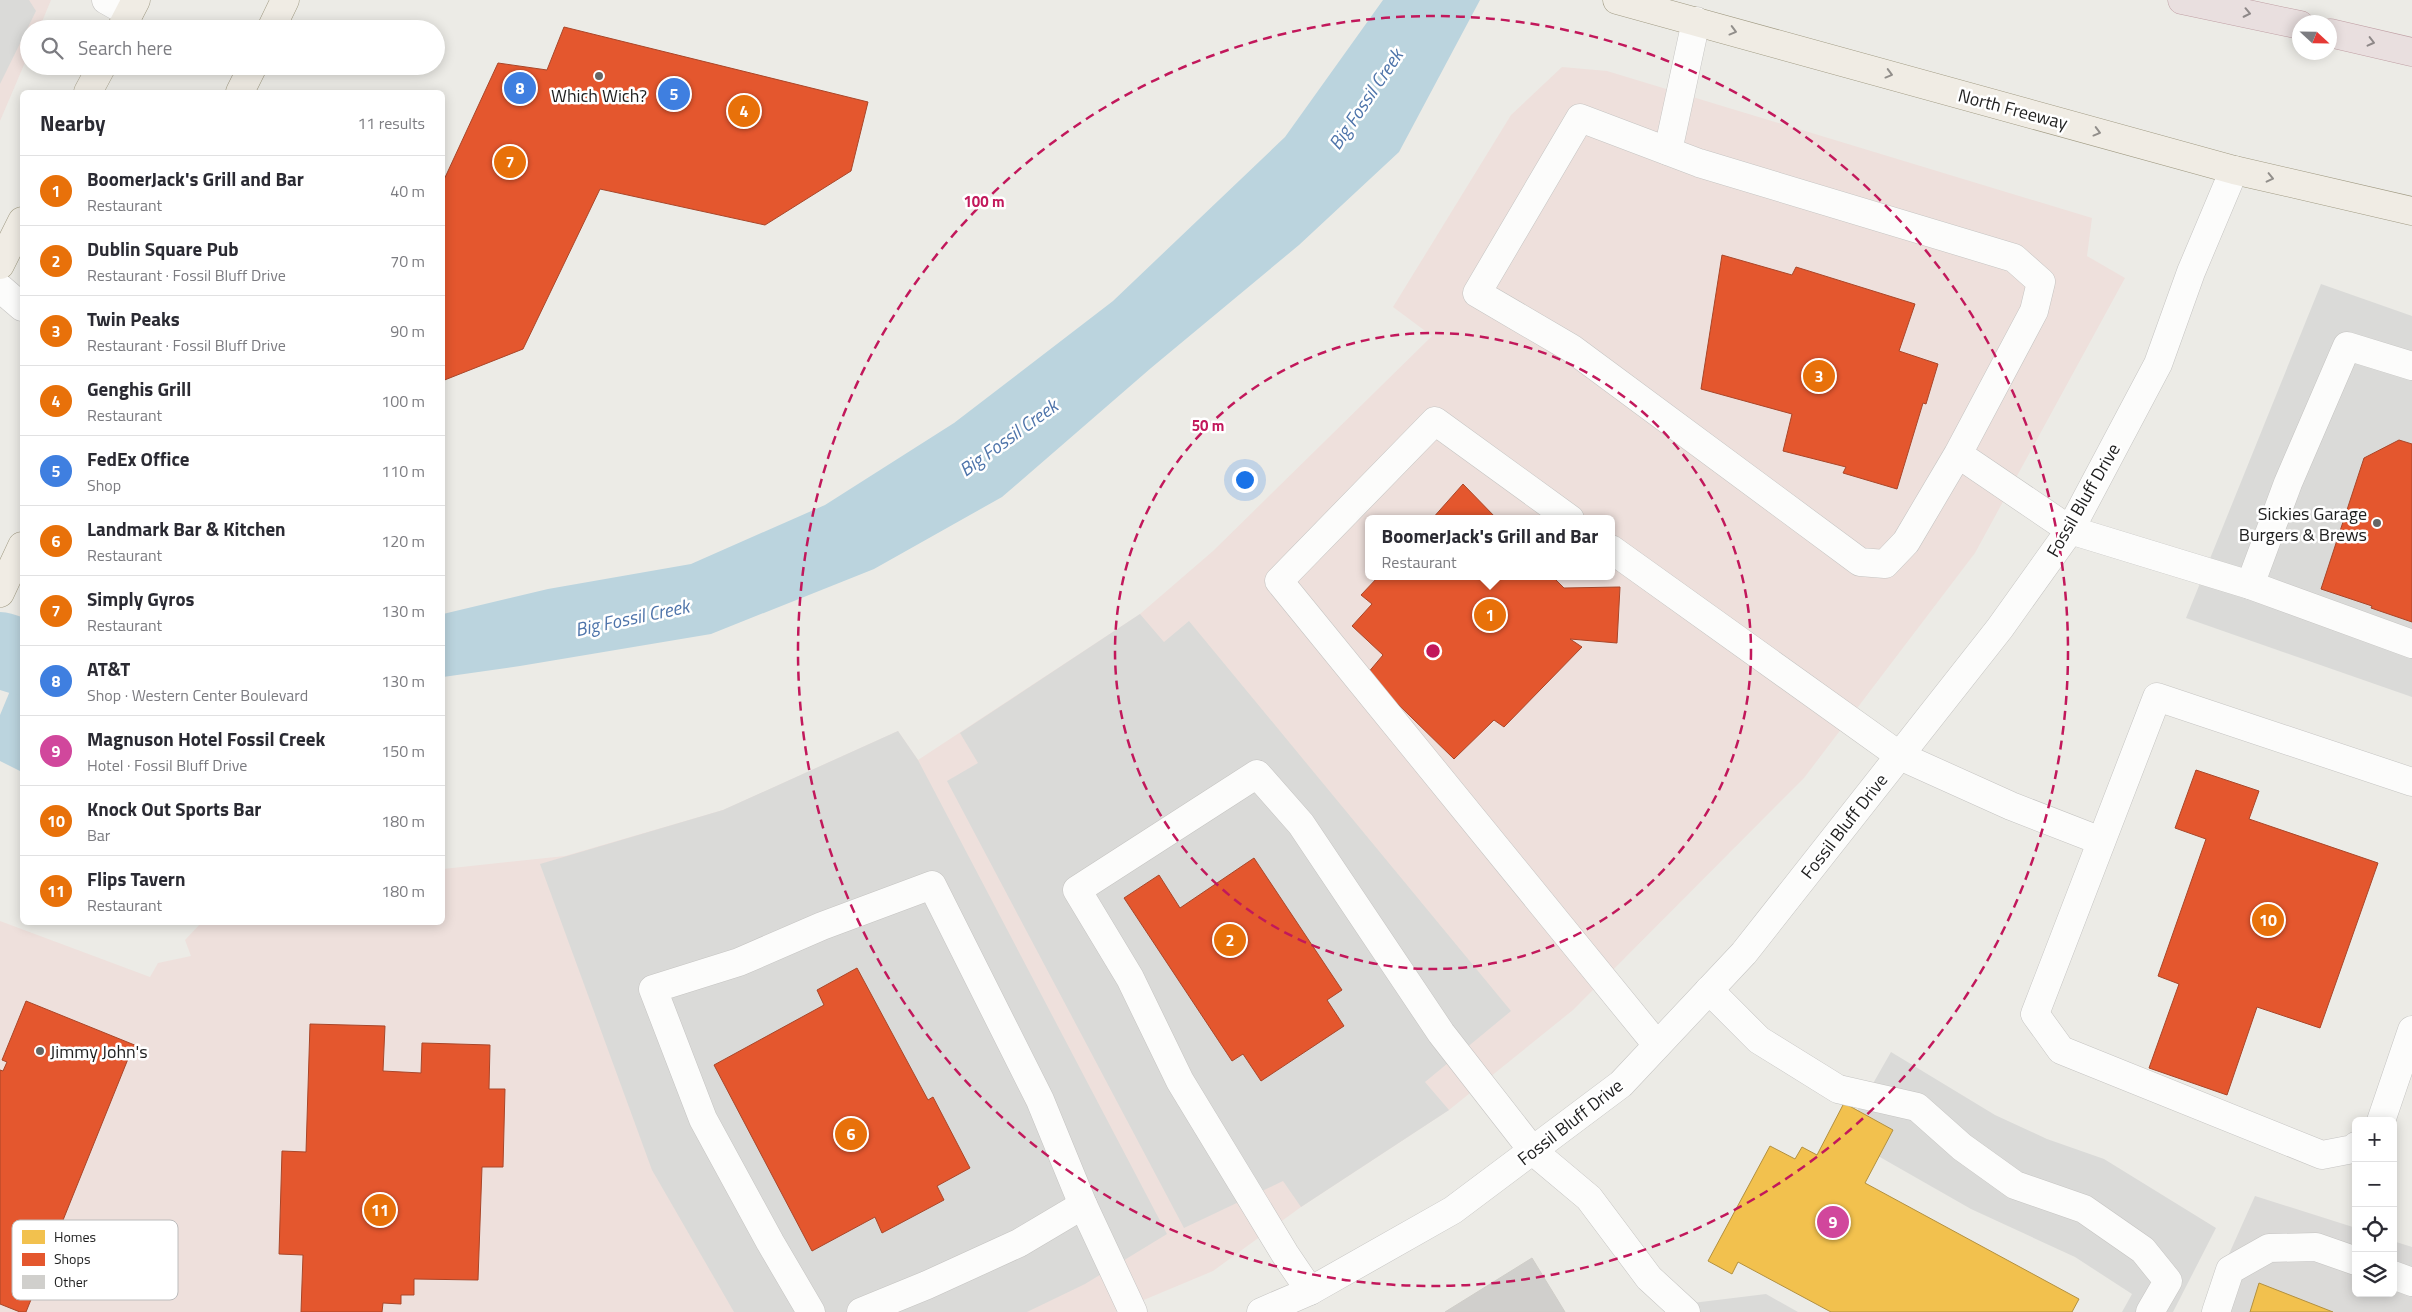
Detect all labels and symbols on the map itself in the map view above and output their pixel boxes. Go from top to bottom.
one-way arrow [2242,8,2251,18]
north arrow [2292,15,2337,60]
one-way arrow [1728,26,1736,36]
one-way arrow [2366,36,2375,47]
water label: Big Fossil Creek [1321,41,1411,155]
pin: 8 [504,69,536,107]
one-way arrow [1885,69,1893,79]
marker: Which Wich? [593,70,605,82]
pin: 5 [658,75,690,113]
street label: North Freeway [1955,81,2071,137]
place label: Which Wich? [551,82,647,109]
pin: 4 [728,92,760,130]
one-way arrow [2092,126,2100,136]
pin: 7 [494,143,526,181]
one-way arrow [2266,172,2275,183]
text: 100 m [963,190,1005,213]
pin: 3 [1803,357,1835,395]
water label: Big Fossil Creek [953,390,1066,483]
text: 50 m [1192,414,1224,437]
street label: Fossil Bluff Drive [2039,438,2127,562]
your location [1232,467,1258,493]
place label: Sickies Garage Burgers & Brews [2239,500,2367,548]
marker: Sickies Garage Burgers & Brews [2371,517,2383,529]
water label: Big Fossil Creek [572,590,694,643]
pin: 1 [1474,596,1506,634]
centre of rings [1424,642,1442,660]
street label: Fossil Bluff Drive [1794,767,1894,885]
pin: 10 [2252,901,2284,939]
pin: 2 [1214,921,1246,959]
place label: Jimmy John's [50,1038,148,1065]
marker: Jimmy John's [34,1045,46,1057]
street label: Fossil Bluff Drive [1511,1072,1629,1172]
pin: 6 [835,1115,867,1153]
pin: 11 [364,1191,396,1229]
pin: 9 [1817,1203,1849,1241]
legend [12,1220,178,1300]
text: Homes [54,1226,96,1247]
text: Shops [54,1248,90,1269]
text: Other [54,1271,88,1292]

